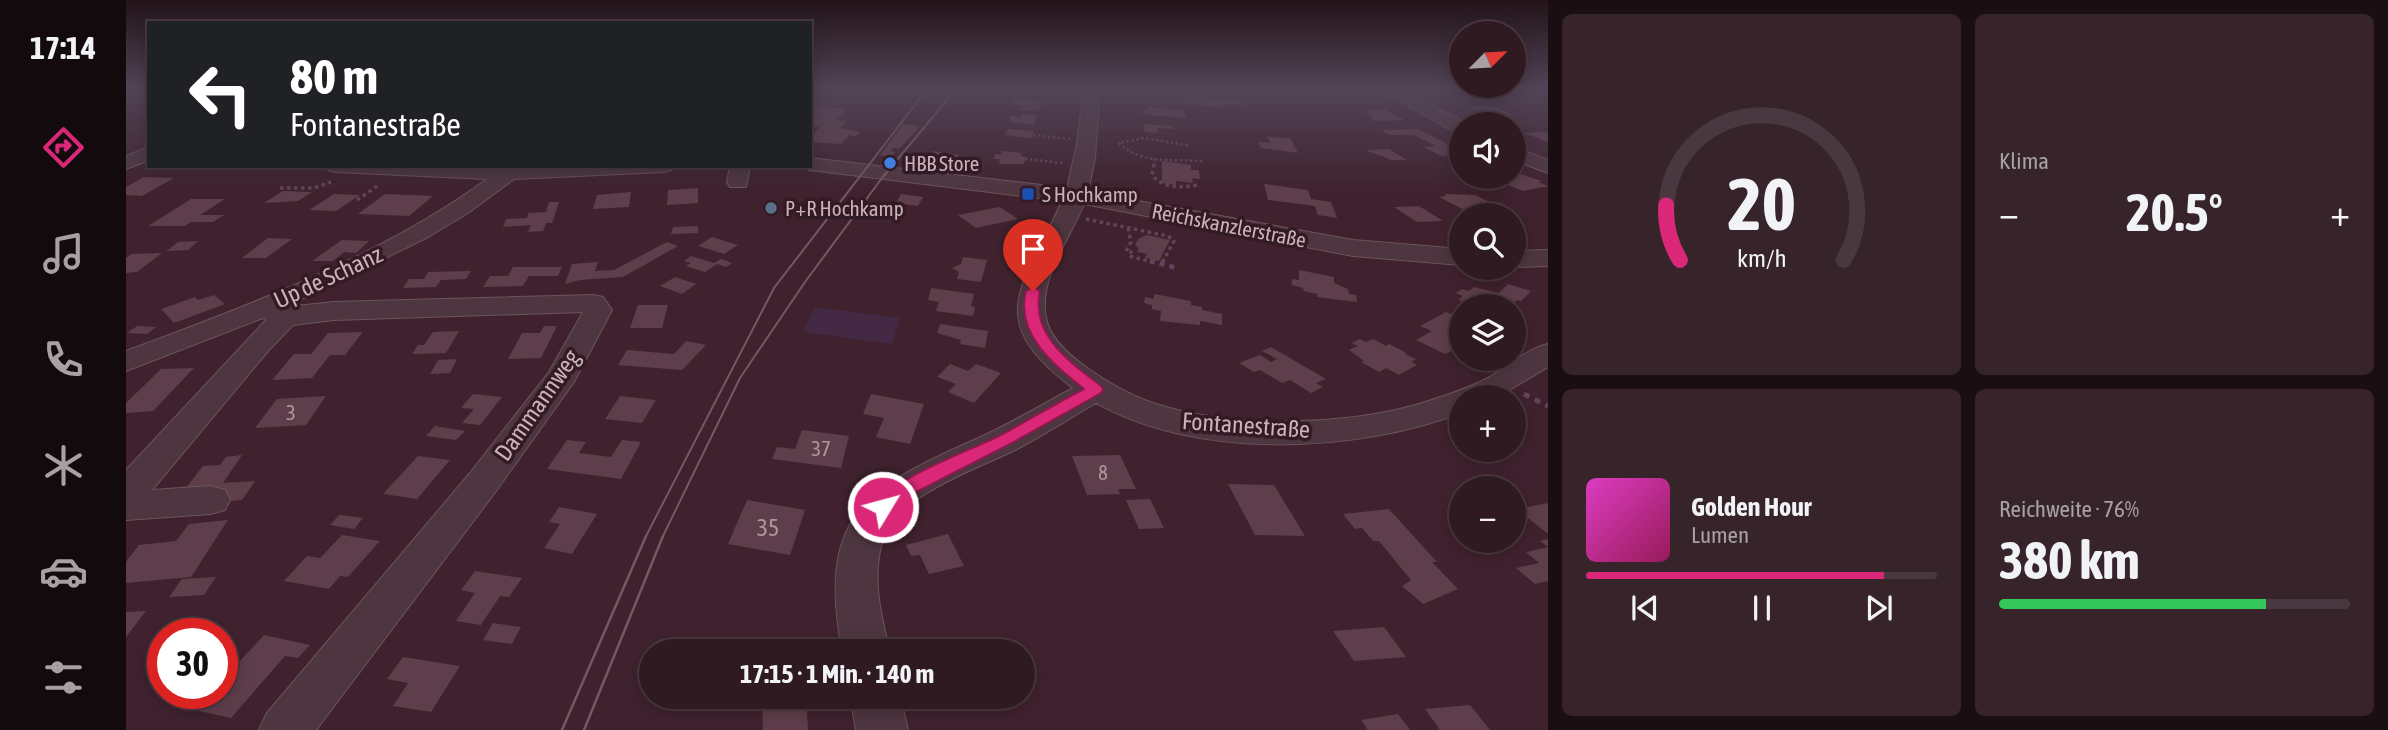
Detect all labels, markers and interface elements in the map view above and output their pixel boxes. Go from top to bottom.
north arrow [1449,21,1526,98]
map controls [1449,21,1526,553]
text: 17:14 [30,29,96,66]
text: 80 m [290,48,378,104]
icon: left [175,49,266,140]
text: Fontanestraße [290,106,461,143]
button: sound [1449,112,1526,189]
icon: directions [39,123,88,172]
text: Klima [1999,148,2049,174]
place label: HBB Store [904,151,979,175]
marker: HBB Store [882,155,898,171]
text: 20 [1727,163,1796,246]
place label: S Hochkamp [1042,182,1138,206]
text: 20.5° [2126,182,2223,242]
marker: S Hochkamp [1020,186,1036,202]
text: − [1999,191,2019,234]
text: + [2330,191,2350,234]
place label: P+R Hochkamp [785,196,904,220]
street label: Reichskanzlerstraße [1150,198,1308,252]
marker: P+R Hochkamp [763,200,779,216]
button: search [1449,203,1526,280]
pin [1003,219,1063,291]
icon: music [39,229,88,278]
icon: arrive [1014,230,1052,268]
street label: Up de Schanz [270,240,387,314]
text: km/h [1737,244,1786,272]
button: layers [1449,294,1526,371]
icon: phone [39,335,88,384]
street label: Dammannweg [489,344,585,466]
button: + [1449,385,1526,462]
house number: 3 [286,400,296,424]
street label: Fontanestraße [1181,407,1311,443]
house number: 37 [811,436,831,460]
icon: climate [39,441,88,490]
house number: 8 [1098,460,1108,484]
position arrow [846,470,920,544]
button: − [1449,476,1526,553]
text: Golden Hour [1691,492,1811,522]
text: Reichweite · 76% [1999,496,2139,522]
house number: 35 [757,514,779,541]
text: Lumen [1691,522,1749,548]
text: 380 km [1999,530,2140,590]
icon: car [39,547,88,596]
icon: previous [1626,589,1664,627]
icon: pause [1743,589,1781,627]
icon: next [1860,589,1898,627]
speed limit sign: 30 [147,618,238,709]
icon: filters [39,653,88,702]
text: 17:15 · 1 Min. · 140 m [740,659,934,689]

